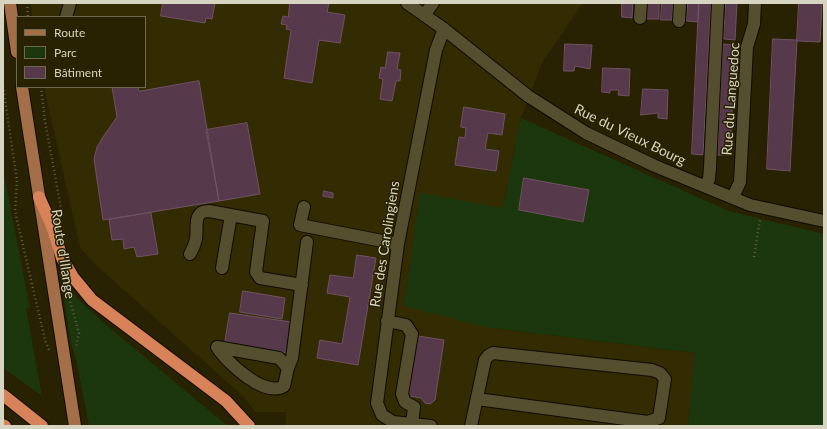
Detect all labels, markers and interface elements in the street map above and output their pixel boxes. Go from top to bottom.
legend [16,16,146,88]
text: Route [54,25,85,40]
street label: Rue du Languedoc [719,42,743,156]
text: Parc [54,45,77,60]
text: Bâtiment [54,65,102,80]
street label: Rue du Vieux Bourg [571,101,689,169]
street label: Rue des Carolingiens [367,180,403,308]
street label: Route d'Illange [48,208,78,300]

